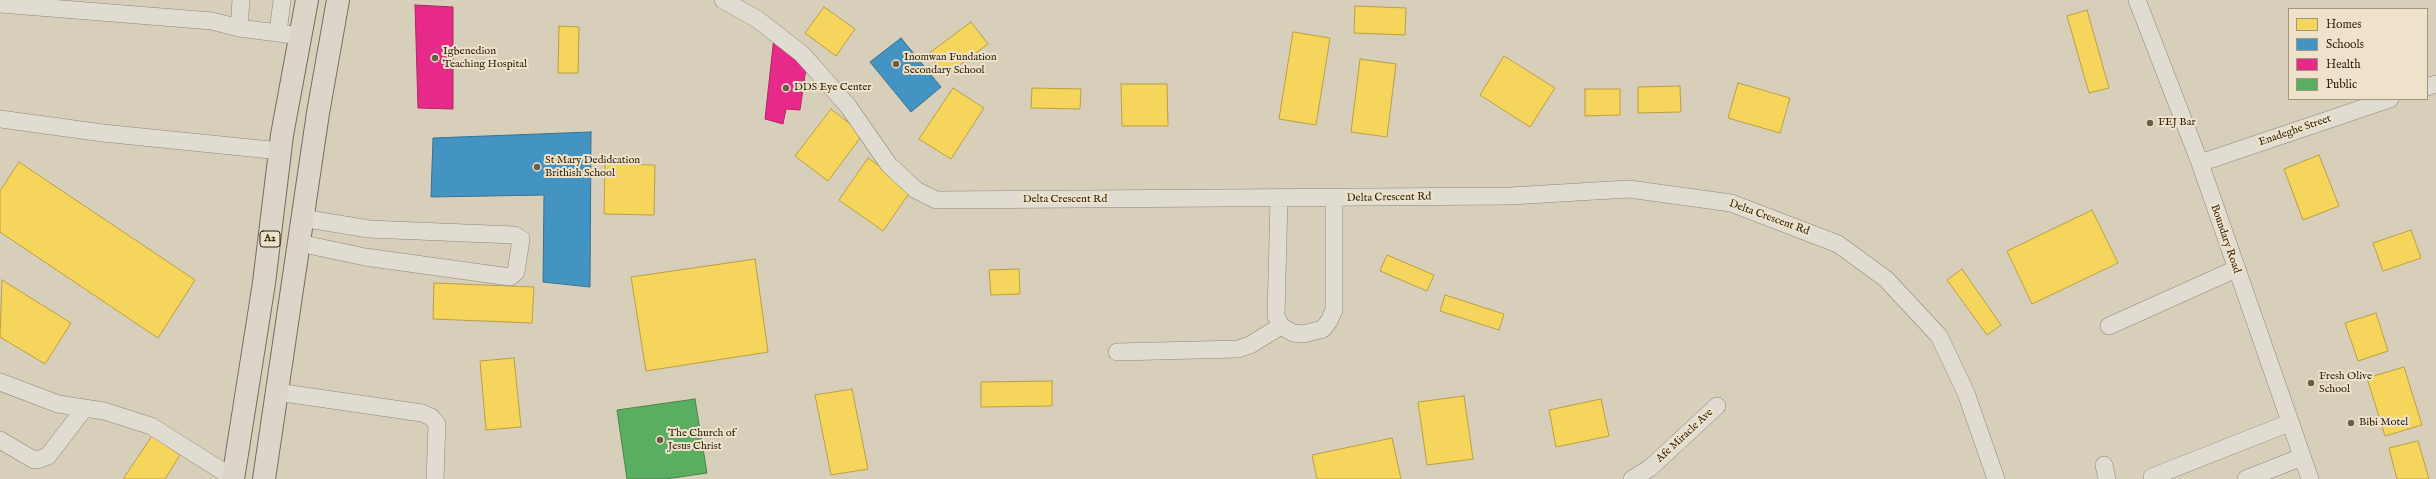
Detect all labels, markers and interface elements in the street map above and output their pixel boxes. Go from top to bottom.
legend [2288,8,2428,100]
text: Homes [2326,17,2362,32]
text: Schools [2326,37,2364,52]
place label: Igbenedion Teaching Hospital [443,45,527,71]
place label: Inomwan Fundation Secondary School [904,51,997,77]
marker: Igbenedion Teaching Hospital [430,53,440,63]
text: Health [2326,57,2361,72]
marker: Inomwan Fundation Secondary School [891,59,901,69]
text: Public [2326,77,2357,92]
place label: DDS Eye Center [794,81,871,95]
marker: DDS Eye Center [781,83,791,93]
street label: Enadeghe Street [2257,112,2333,150]
place label: FEJ Bar [2158,116,2195,130]
marker: FEJ Bar [2145,118,2155,128]
place label: St Mary Dedidcation Brithish School [545,154,640,180]
marker: St Mary Dedidcation Brithish School [532,162,542,172]
street label: Delta Crescent Rd [1347,191,1431,205]
street label: Delta Crescent Rd [1023,193,1107,207]
street label: Delta Crescent Rd [1727,197,1811,239]
street label: Boundary Road [2207,203,2243,275]
road number: A2 [260,231,280,247]
place label: Fresh Olive School [2319,370,2372,396]
marker: Fresh Olive School [2306,378,2316,388]
street label: Afe Miracle Ave [1654,406,1716,466]
place label: Bibi Motel [2359,416,2408,430]
marker: Bibi Motel [2346,418,2356,428]
place label: The Church of Jesus Christ [668,427,736,453]
marker: The Church of Jesus Christ [655,435,665,445]

